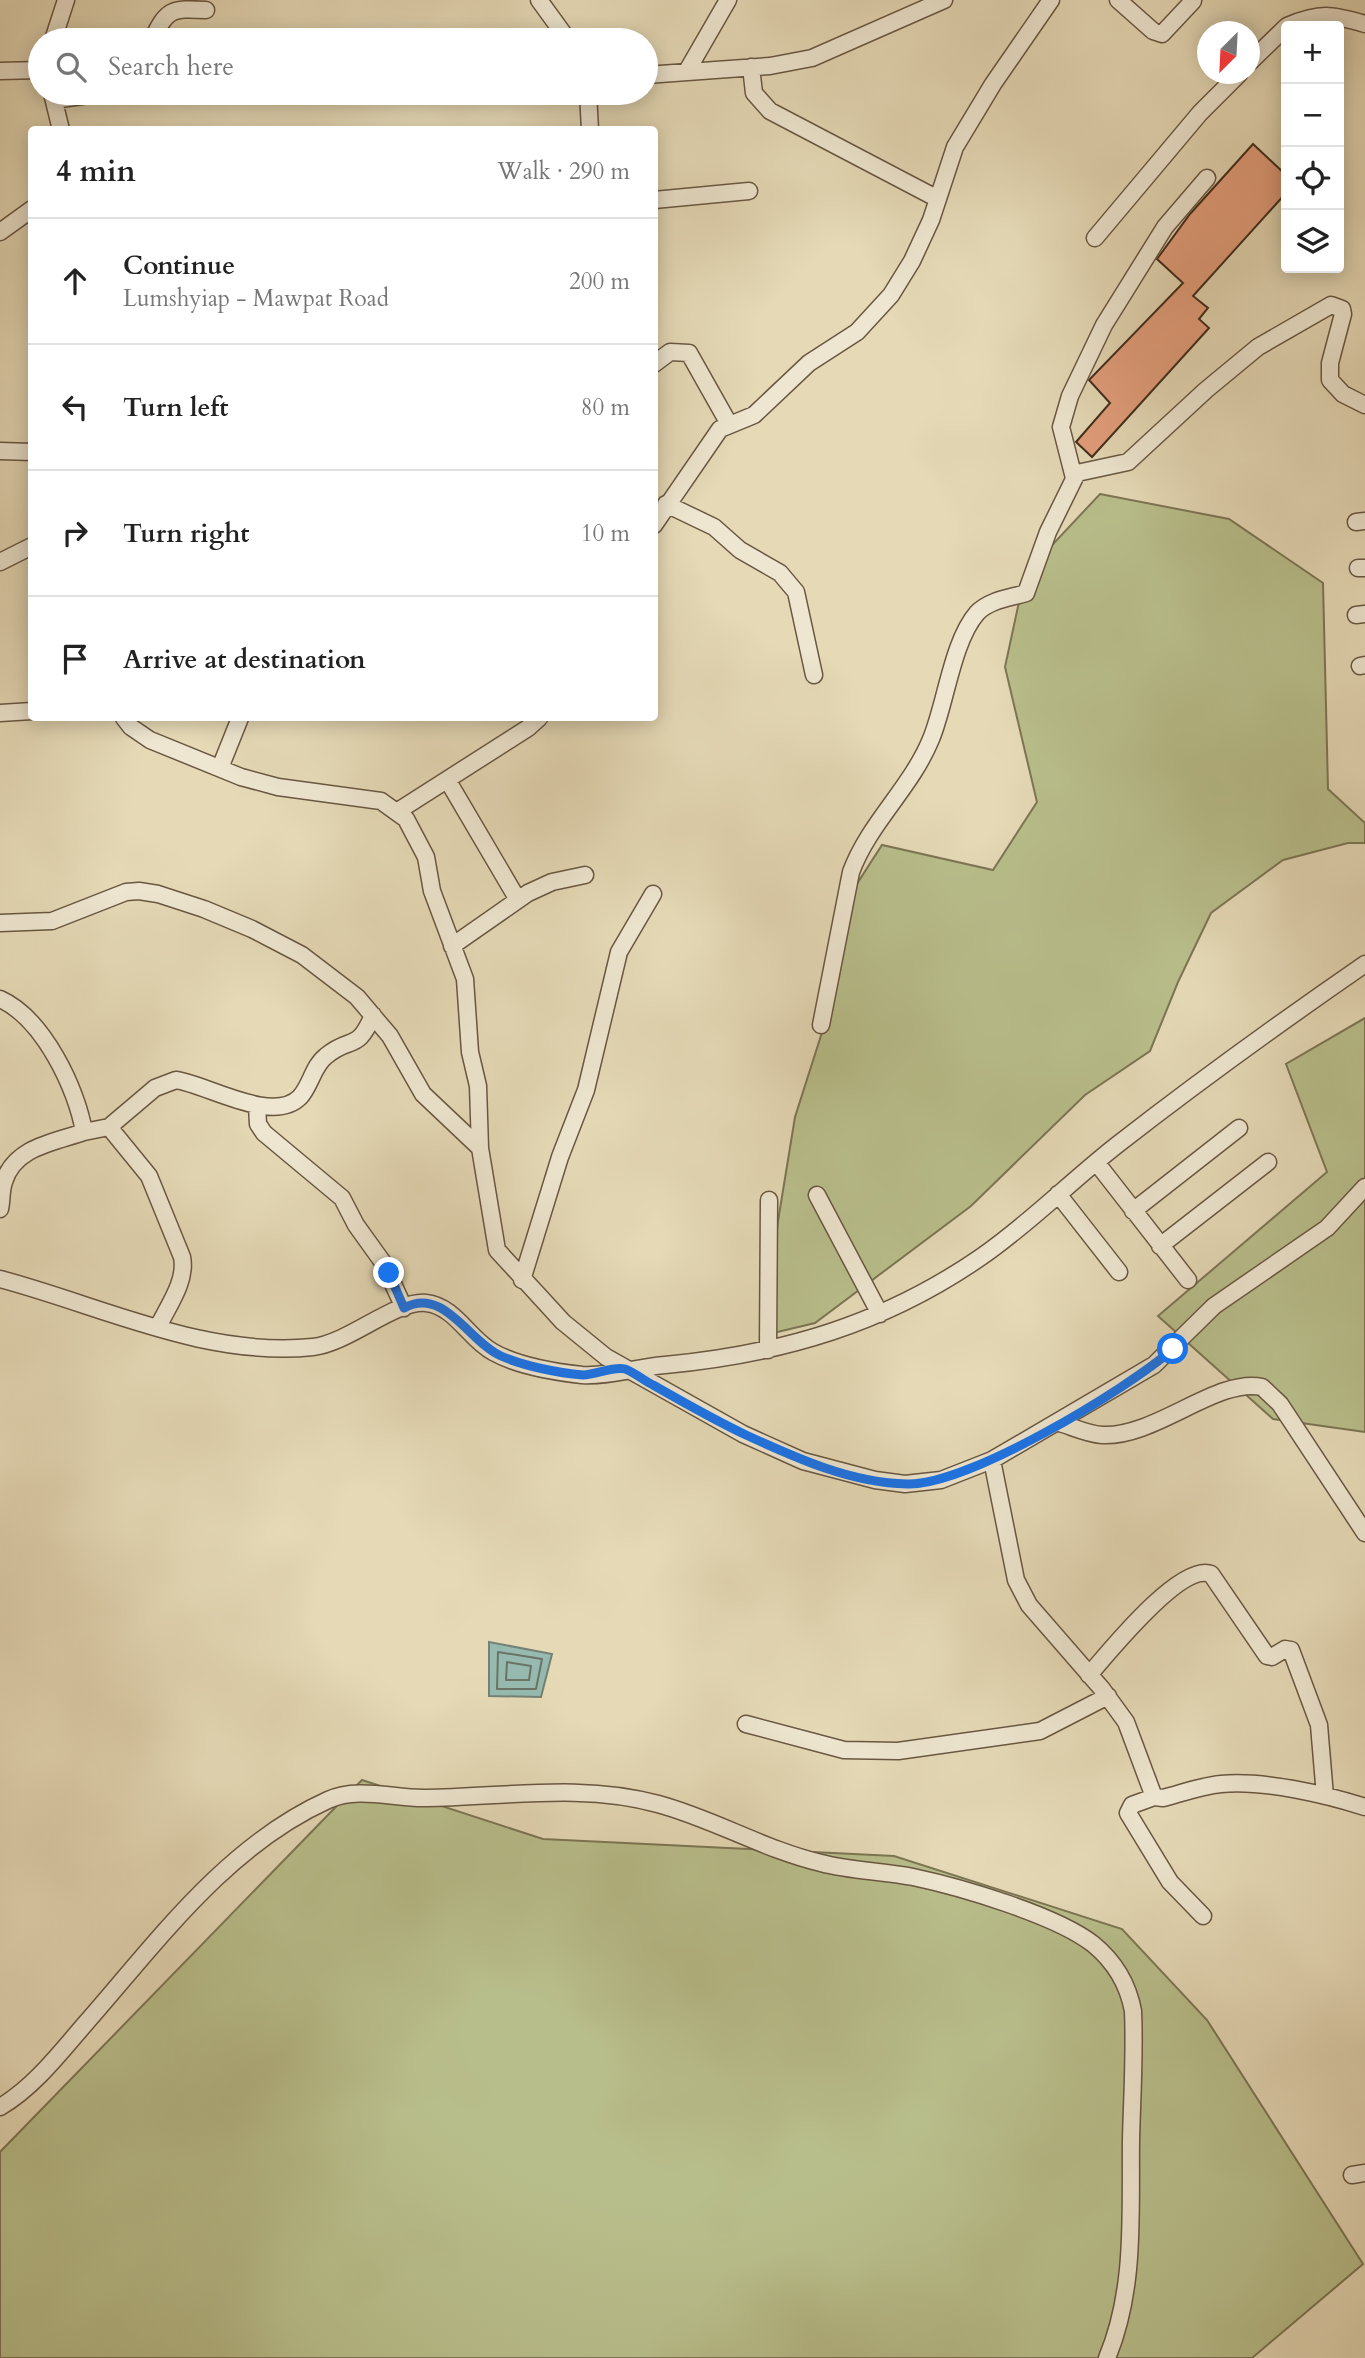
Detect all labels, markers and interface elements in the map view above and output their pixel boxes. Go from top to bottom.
north arrow [1197,21,1260,84]
map controls [1281,21,1344,273]
button: + [1281,21,1344,84]
search box [28,28,658,105]
icon: search [52,48,90,86]
text: Search here [108,49,234,84]
button: − [1281,84,1344,147]
button: locate [1281,147,1344,210]
text: 4 min [56,151,136,192]
text: Walk · 290 m [497,156,630,187]
button: layers [1281,210,1344,273]
text: Continue [123,248,235,283]
icon: ahead [56,262,94,300]
text: 200 m [569,266,630,297]
text: Lumshyiap - Mawpat Road [123,283,389,314]
icon: left [56,388,94,426]
text: Turn left [123,390,228,425]
text: 80 m [581,392,630,423]
icon: right [56,514,94,552]
text: Turn right [123,516,250,551]
text: 10 m [581,518,630,549]
icon: arrive [56,640,94,678]
text: Arrive at destination [123,642,366,677]
route end [373,1257,404,1288]
route start [1157,1333,1188,1364]

